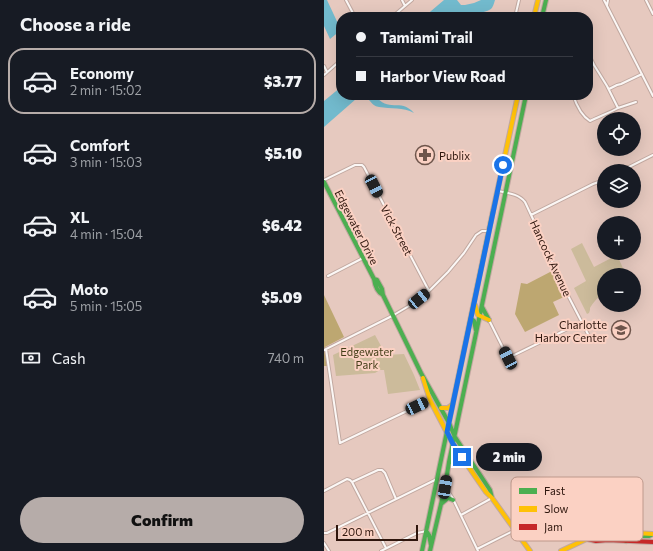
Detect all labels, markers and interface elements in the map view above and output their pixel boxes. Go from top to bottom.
text: Choose a ride [20,13,131,35]
text: Tamiami Trail [380,28,473,46]
icon: car [22,63,58,99]
text: Economy [70,64,134,82]
text: Harbor View Road [380,67,506,85]
text: $3.77 [264,72,302,90]
text: 2 min · 15:02 [70,82,142,98]
map controls [597,112,641,312]
button: locate [597,112,641,156]
icon: car [22,135,58,171]
text: Comfort [70,136,130,154]
text: $5.10 [264,144,302,162]
pharmacy icon: Publix [414,144,436,166]
place label: Publix [439,149,470,162]
text: 3 min · 15:03 [70,154,142,170]
route start [494,156,512,174]
button: layers [597,164,641,208]
car [363,173,385,199]
street label: Edgewater Drive [333,187,382,267]
street label: Vick Street [378,203,416,258]
icon: car [22,207,58,243]
text: XL [70,208,89,226]
text: $6.42 [262,216,302,234]
button: + [597,216,641,260]
street label: Hancock Avenue [528,218,574,298]
text: 4 min · 15:04 [70,226,143,242]
button: − [597,268,641,312]
icon: car [22,279,58,315]
text: Moto [70,280,109,298]
car [406,287,432,311]
text: $5.09 [261,288,302,306]
text: 5 min · 15:05 [70,298,142,314]
place label: Charlotte Harbor Center [535,318,608,344]
school or university icon: Charlotte Harbor Center [610,319,632,341]
park label: Edgewater Park [340,345,394,371]
car [497,345,519,371]
icon: cash [20,347,42,369]
text: Cash [52,349,86,367]
text: 740 m [268,350,304,366]
car [404,395,430,417]
callout: 2 min [476,443,542,471]
route end [453,448,471,466]
text: 2 min [493,449,525,465]
car [437,474,453,500]
legend [511,477,643,541]
text: Fast [544,484,566,497]
button: Confirm [20,497,304,543]
text: Slow [544,502,569,515]
text: Jam [544,520,563,534]
scale bar [336,523,418,542]
text: 200 m [342,525,374,538]

